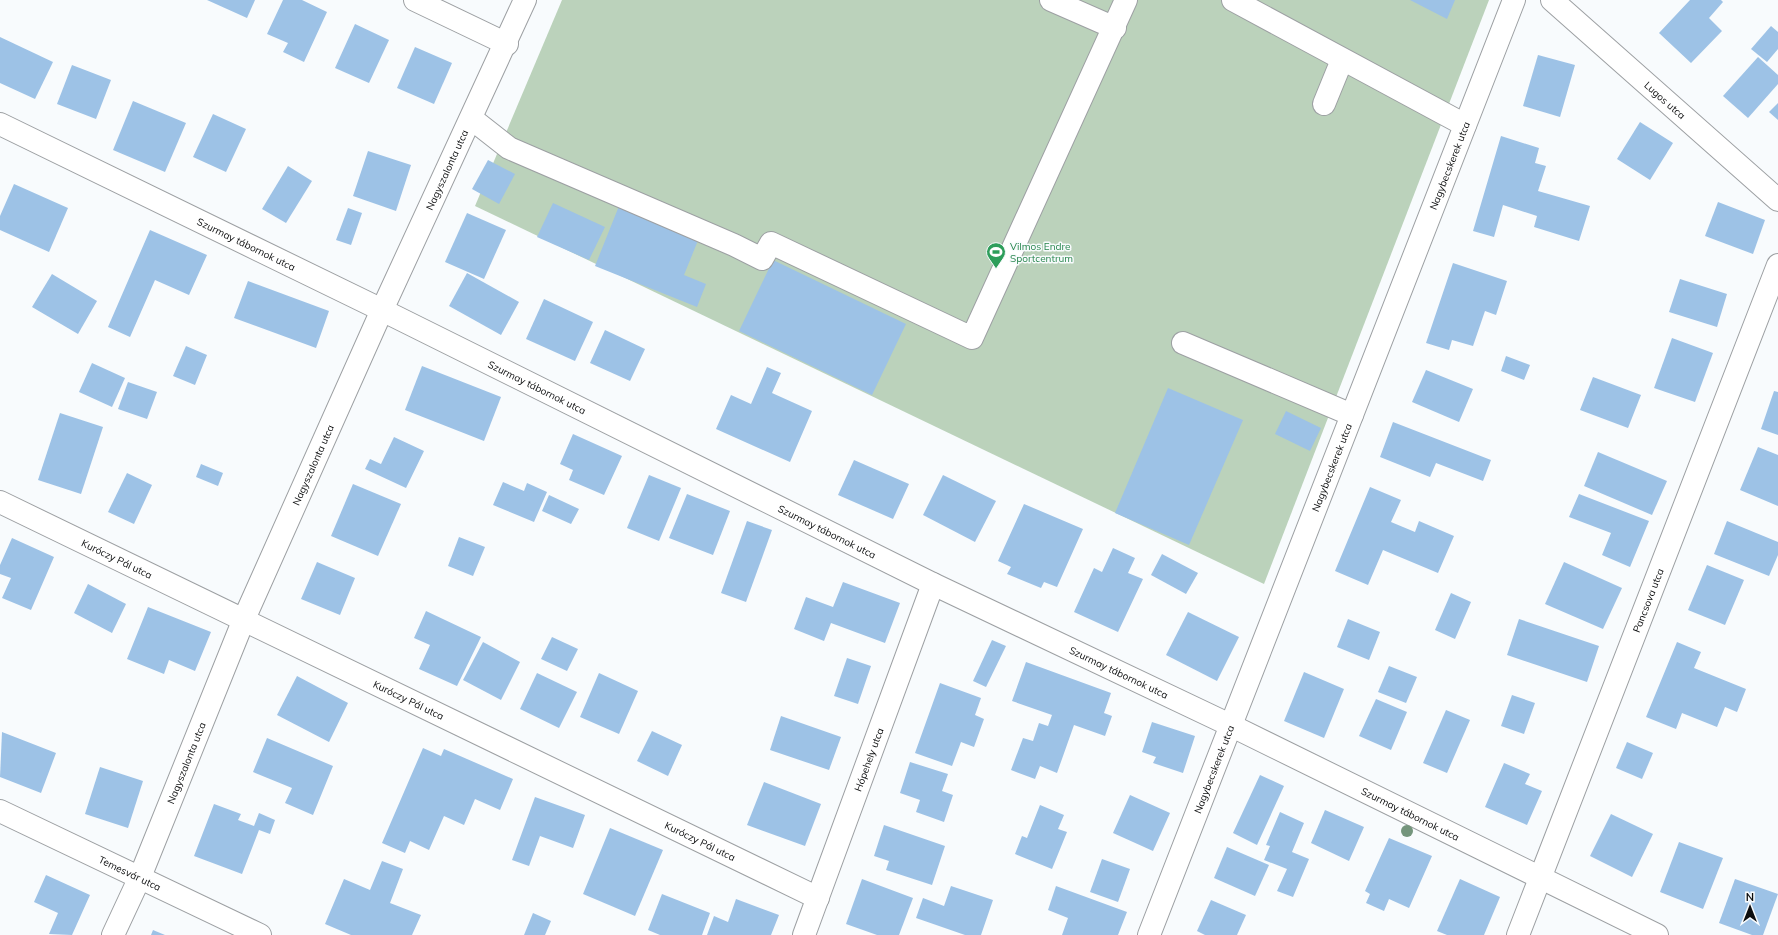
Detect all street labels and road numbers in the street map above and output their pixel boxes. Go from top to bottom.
street label: Lugos utca [1641,79,1688,122]
street label: Nagybecskerek utca [1427,120,1473,212]
street label: Nagyszalonta utca [423,128,471,212]
street label: Szurmay tábornok utca [195,215,297,274]
street label: Szurmay tábornok utca [486,358,588,417]
street label: Nagybecskerek utca [1309,422,1355,514]
street label: Nagyszalonta utca [290,423,337,507]
street label: Szurmay tábornok utca [776,502,878,562]
street label: Kuróczy Pál utca [79,536,154,582]
street label: Pancsova utca [1630,567,1667,634]
street label: Szurmay tábornok utca [1067,644,1170,702]
street label: Kuróczy Pál utca [371,678,446,723]
street label: Nagyszalonta utca [164,720,209,806]
street label: Nagybecskerek utca [1191,723,1237,815]
street label: Hópehely utca [851,726,887,793]
street label: Szurmay tábornok utca [1359,785,1461,844]
street label: Kuróczy Pál utca [663,819,738,864]
street label: Temesvár utca [96,853,163,894]

